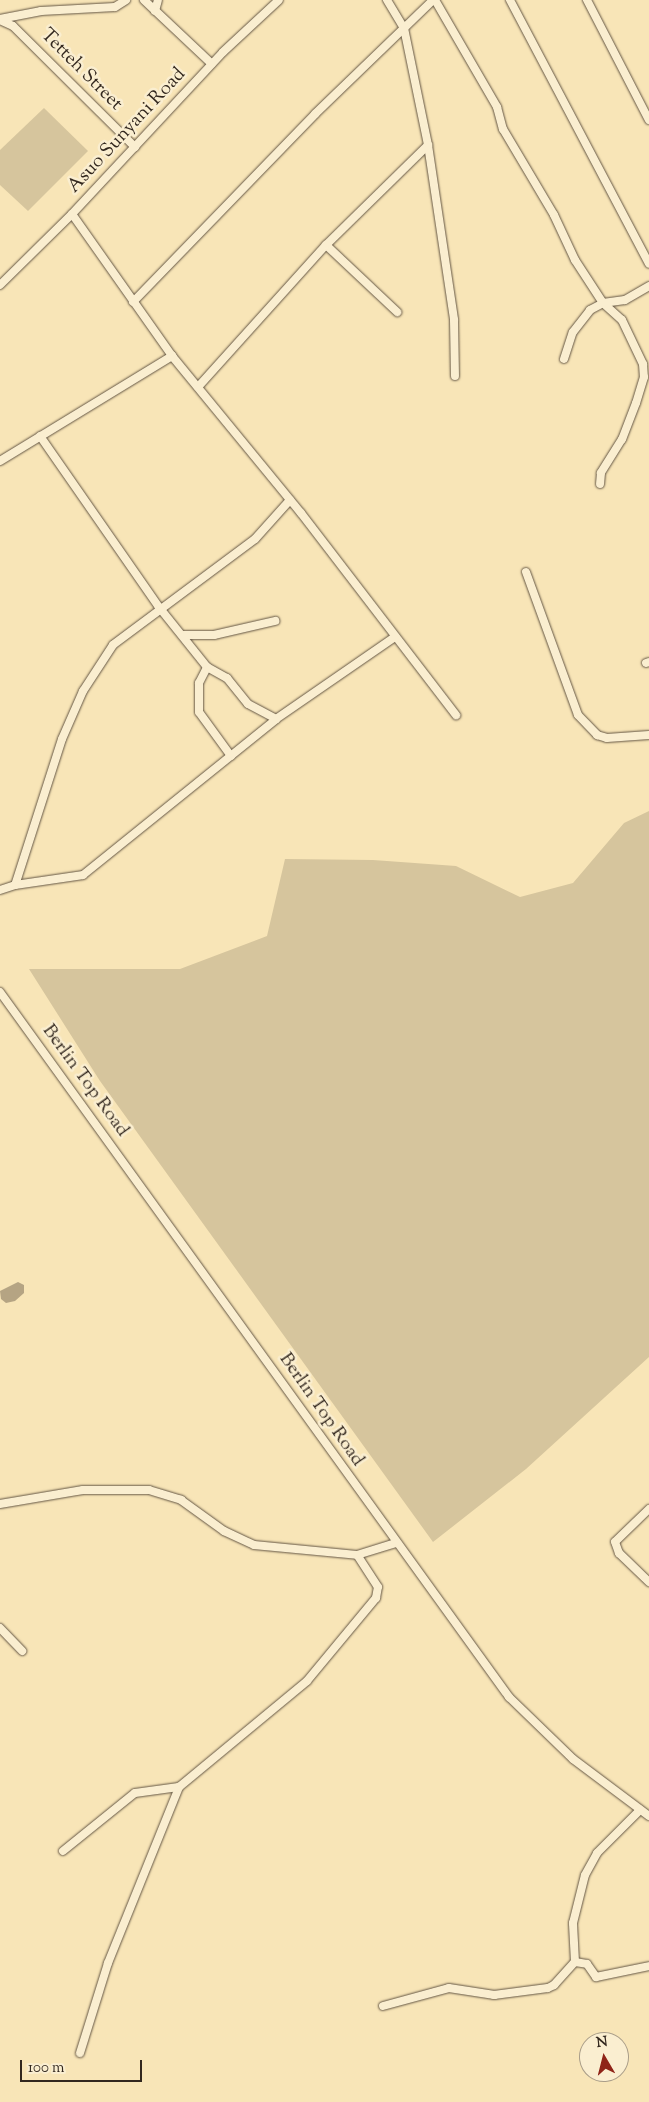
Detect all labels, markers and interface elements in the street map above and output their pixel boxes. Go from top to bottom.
street label: Tetteh Street [35,24,127,116]
street label: Asuo Sunyani Road [63,64,191,198]
street label: Berlin Top Road [37,1020,133,1142]
street label: Berlin Top Road [274,1349,368,1471]
north arrow [579,2032,629,2082]
text: N [595,2032,609,2054]
scale bar [22,2050,145,2082]
text: 100 m [28,2058,64,2079]

